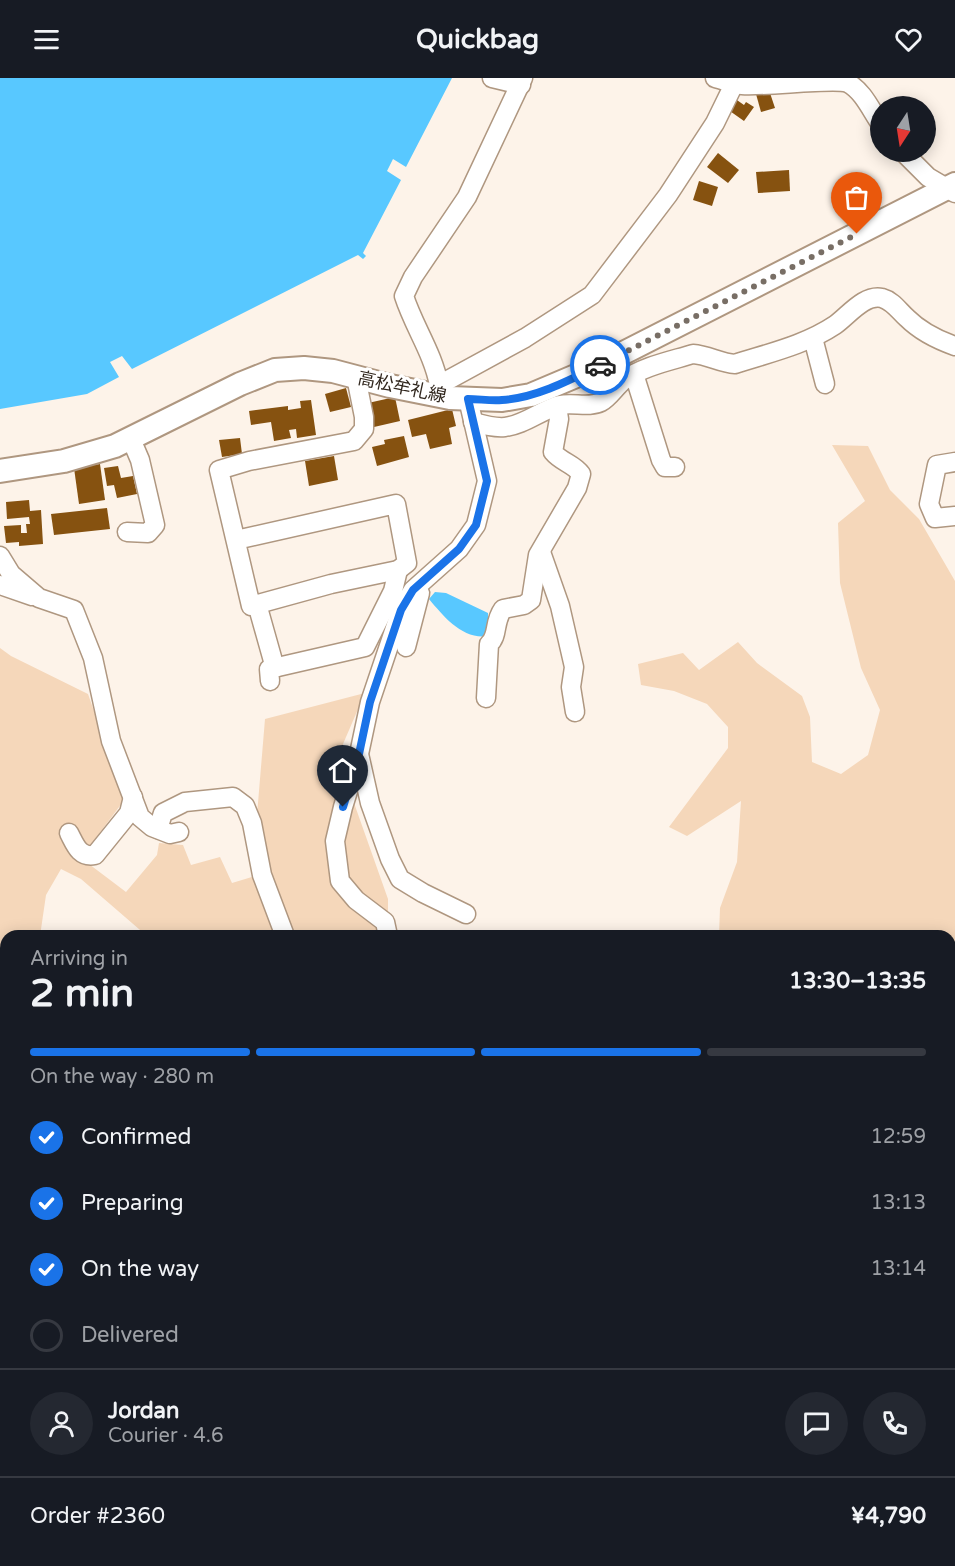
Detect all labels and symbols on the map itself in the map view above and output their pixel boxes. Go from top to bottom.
north arrow [870,96,936,162]
pin [831,172,882,234]
courier [570,335,630,395]
street label: 高松牟礼線 [356,367,448,407]
pin [317,745,368,807]

